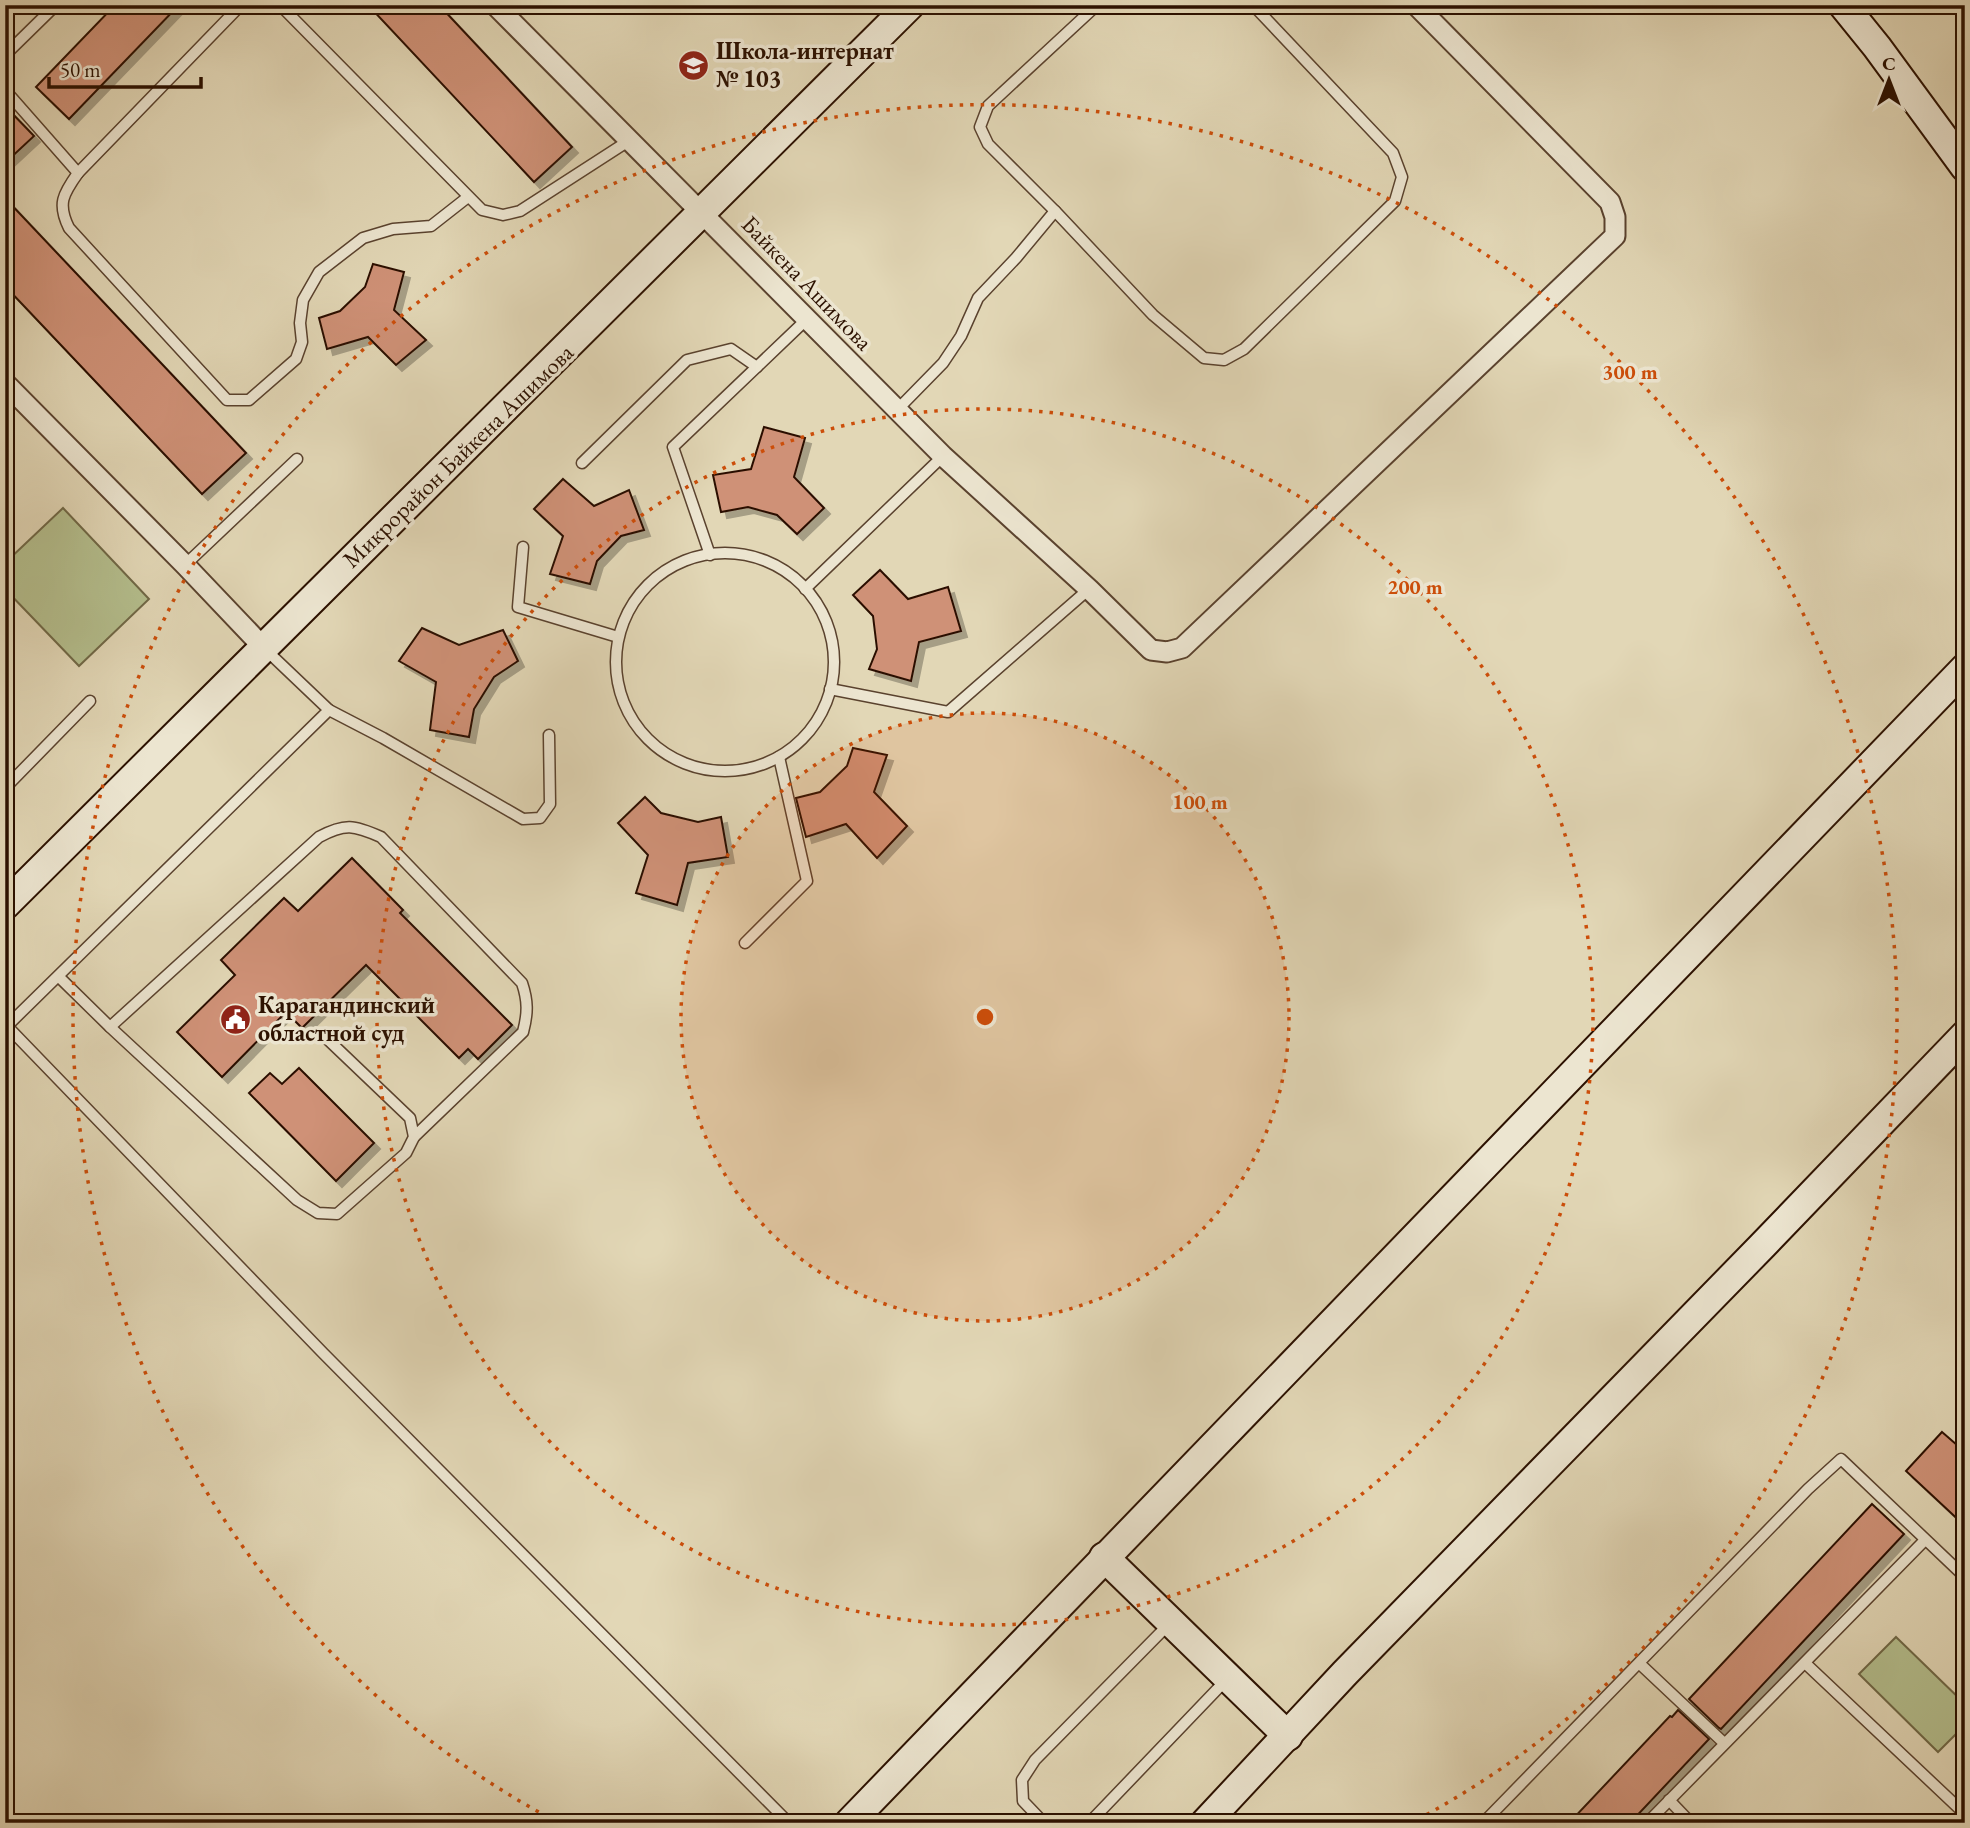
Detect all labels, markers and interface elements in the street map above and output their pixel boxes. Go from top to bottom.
place label: Школа-интернат № 103 [716,35,894,94]
scale bar [49,46,201,90]
north arrow [1854,46,1924,116]
school or university icon: Школа-интернат № 103 [676,48,710,82]
text: С [1882,51,1896,76]
text: 50 m [60,56,101,83]
street label: Байкена Ашимова [735,209,880,357]
street label: Микрорайон Байкена Ашимова [336,337,580,574]
text: 300 m [1602,358,1658,385]
text: 200 m [1387,573,1443,600]
text: 100 m [1172,788,1228,815]
place label: Карагандинский областной суд [258,989,435,1049]
public building icon: Карагандинский областной суд [218,1002,252,1036]
centre of rings [973,1005,997,1029]

